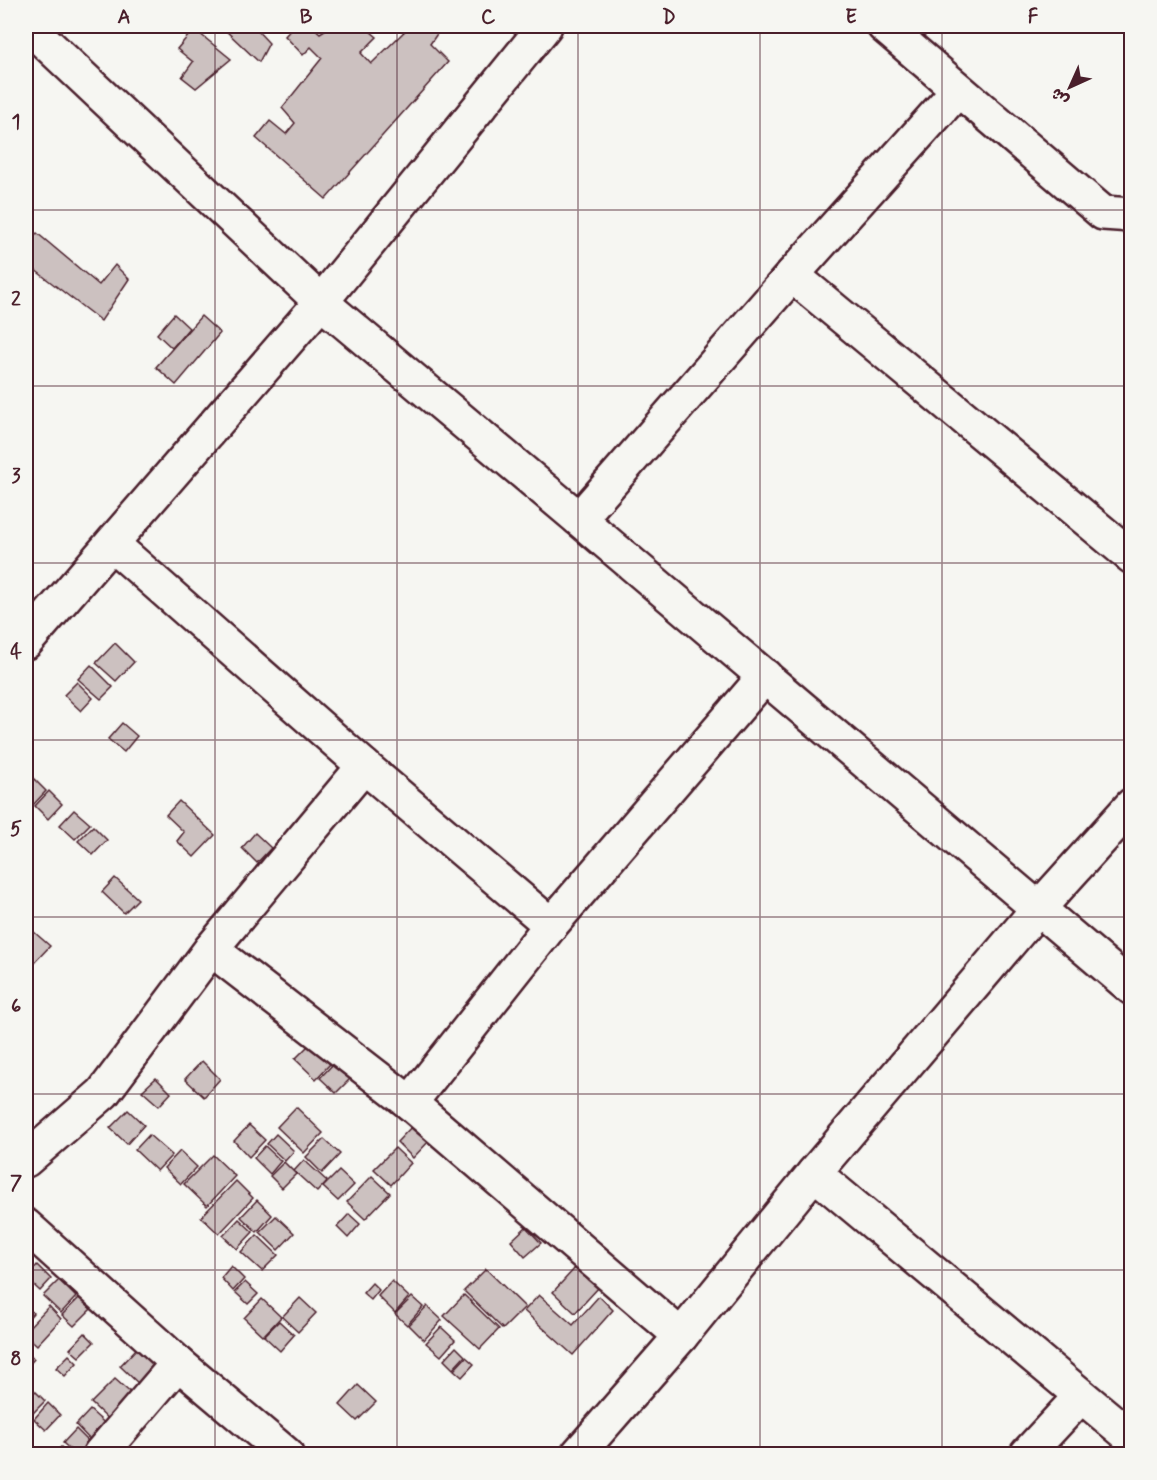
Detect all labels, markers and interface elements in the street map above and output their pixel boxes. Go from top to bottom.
text: A [117,4,131,31]
text: B [300,4,313,31]
text: C [481,4,496,31]
text: D [662,4,676,31]
text: E [845,4,857,31]
text: F [1028,4,1039,31]
north arrow [1040,57,1100,117]
text: ش [1047,83,1074,110]
text: 1 [12,109,20,136]
text: 2 [11,286,21,313]
text: 3 [11,463,21,490]
text: 4 [10,639,22,666]
text: 5 [10,816,22,843]
text: 6 [11,993,21,1020]
text: 7 [10,1170,22,1197]
text: 8 [10,1346,22,1373]

